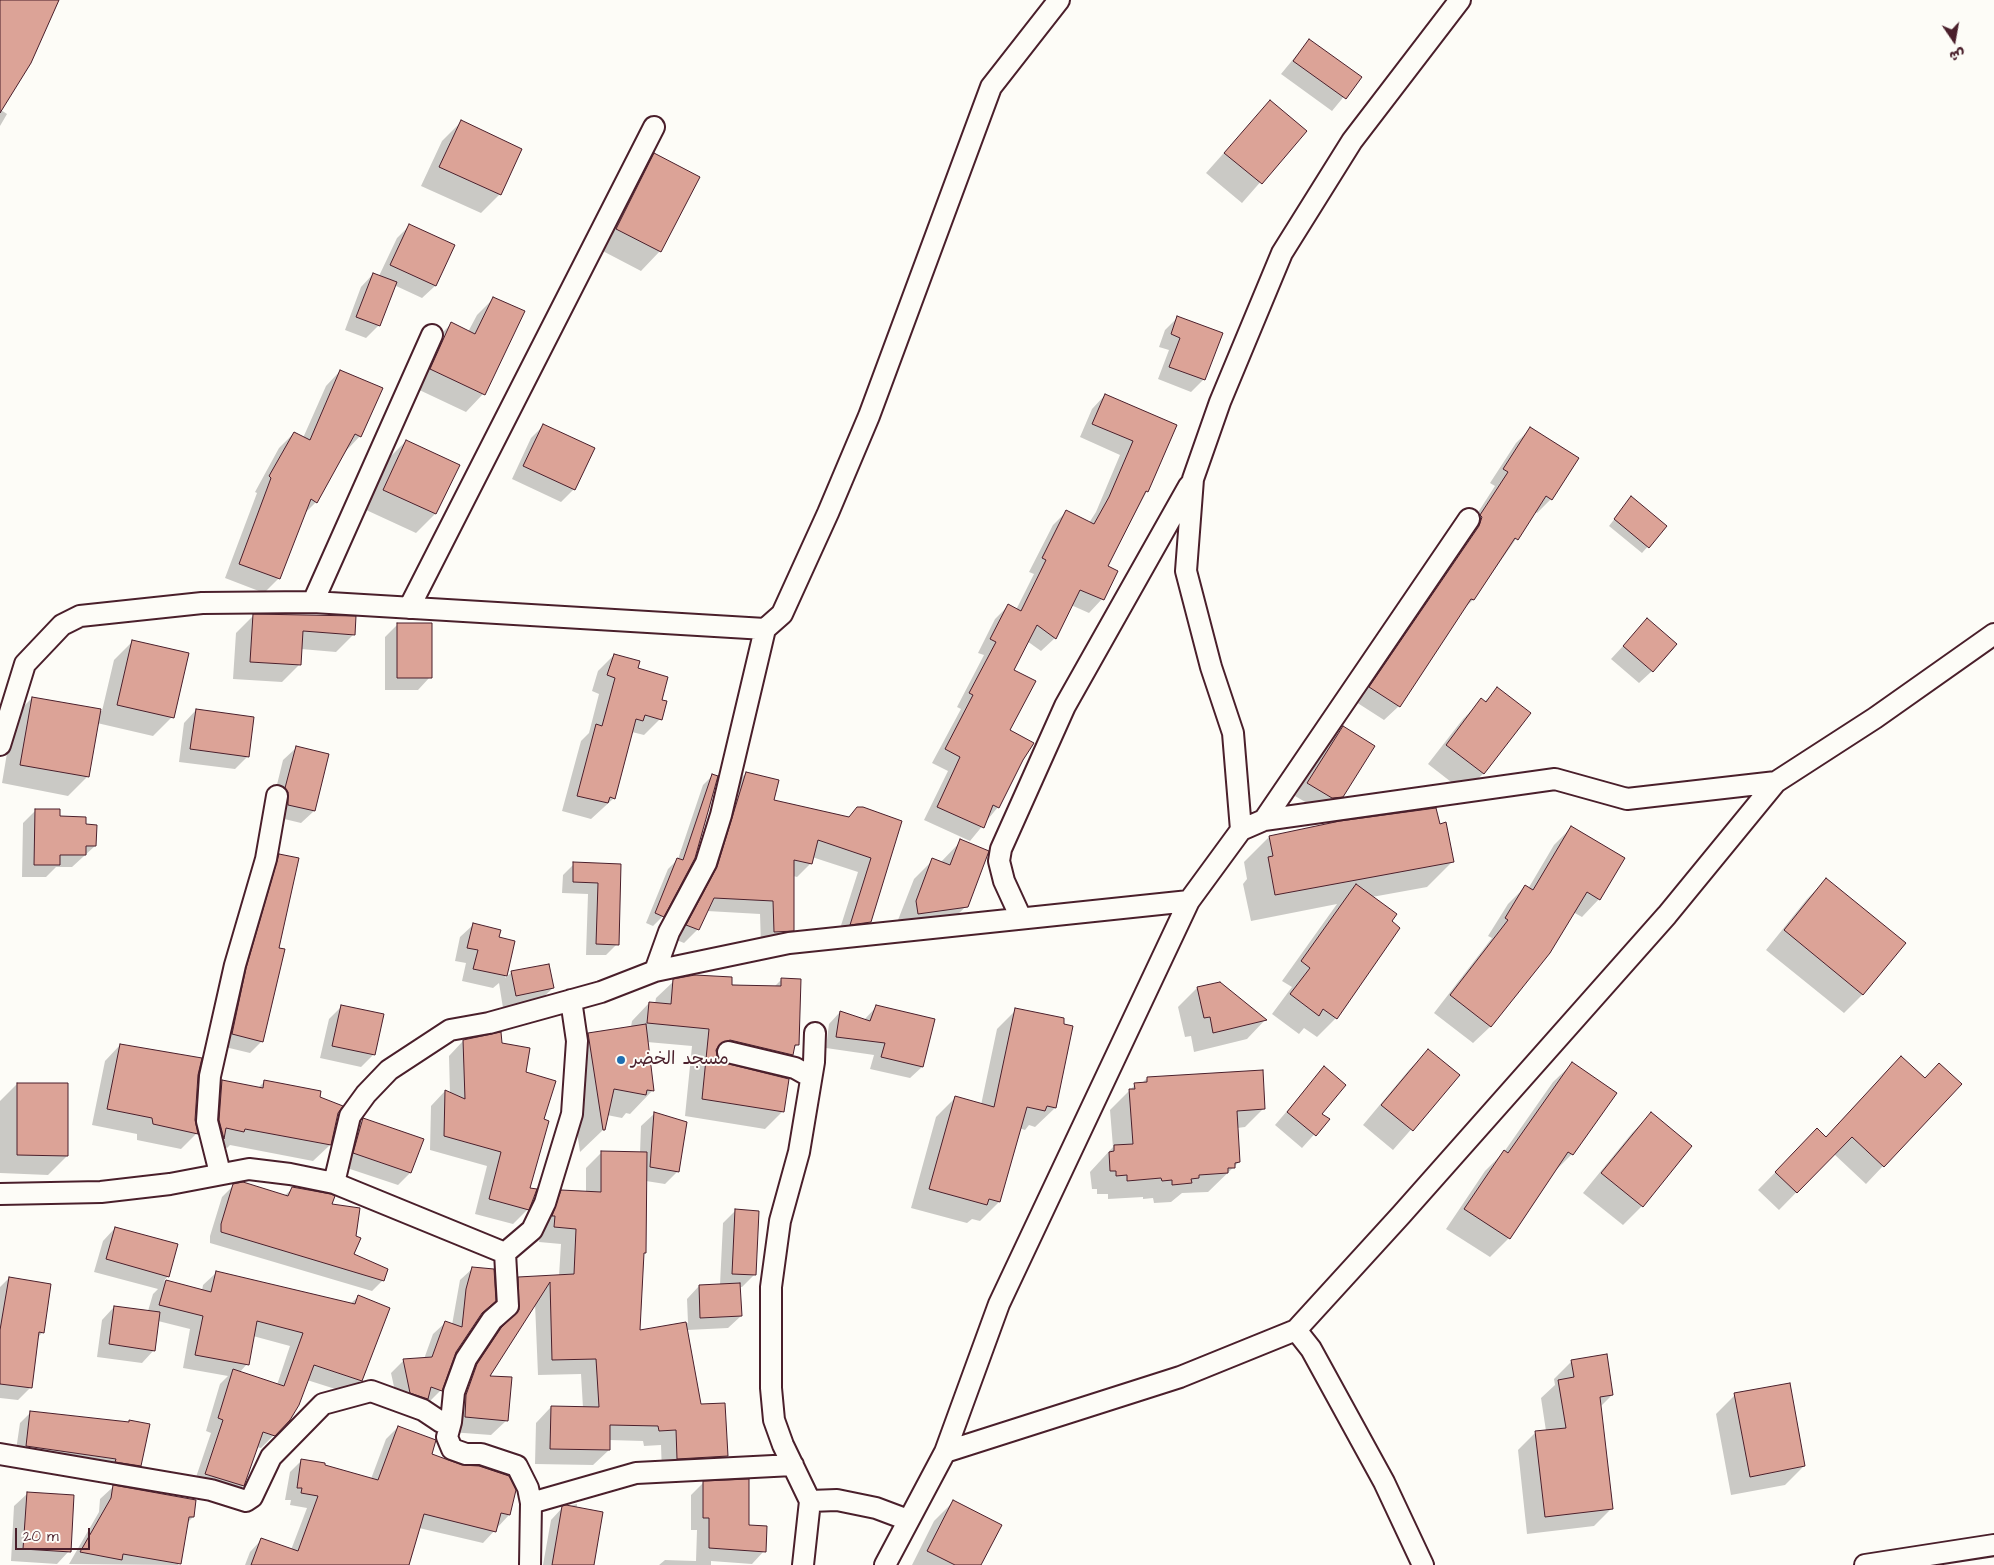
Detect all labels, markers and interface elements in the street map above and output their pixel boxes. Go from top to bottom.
north arrow [1929,15,1979,65]
text: ش [1948,43,1967,66]
place label: مسجد الخضر [631,1049,729,1071]
marker: مسجد الخضر [615,1054,627,1066]
scale bar [18,1518,92,1550]
text: 20 m [23,1526,59,1547]

